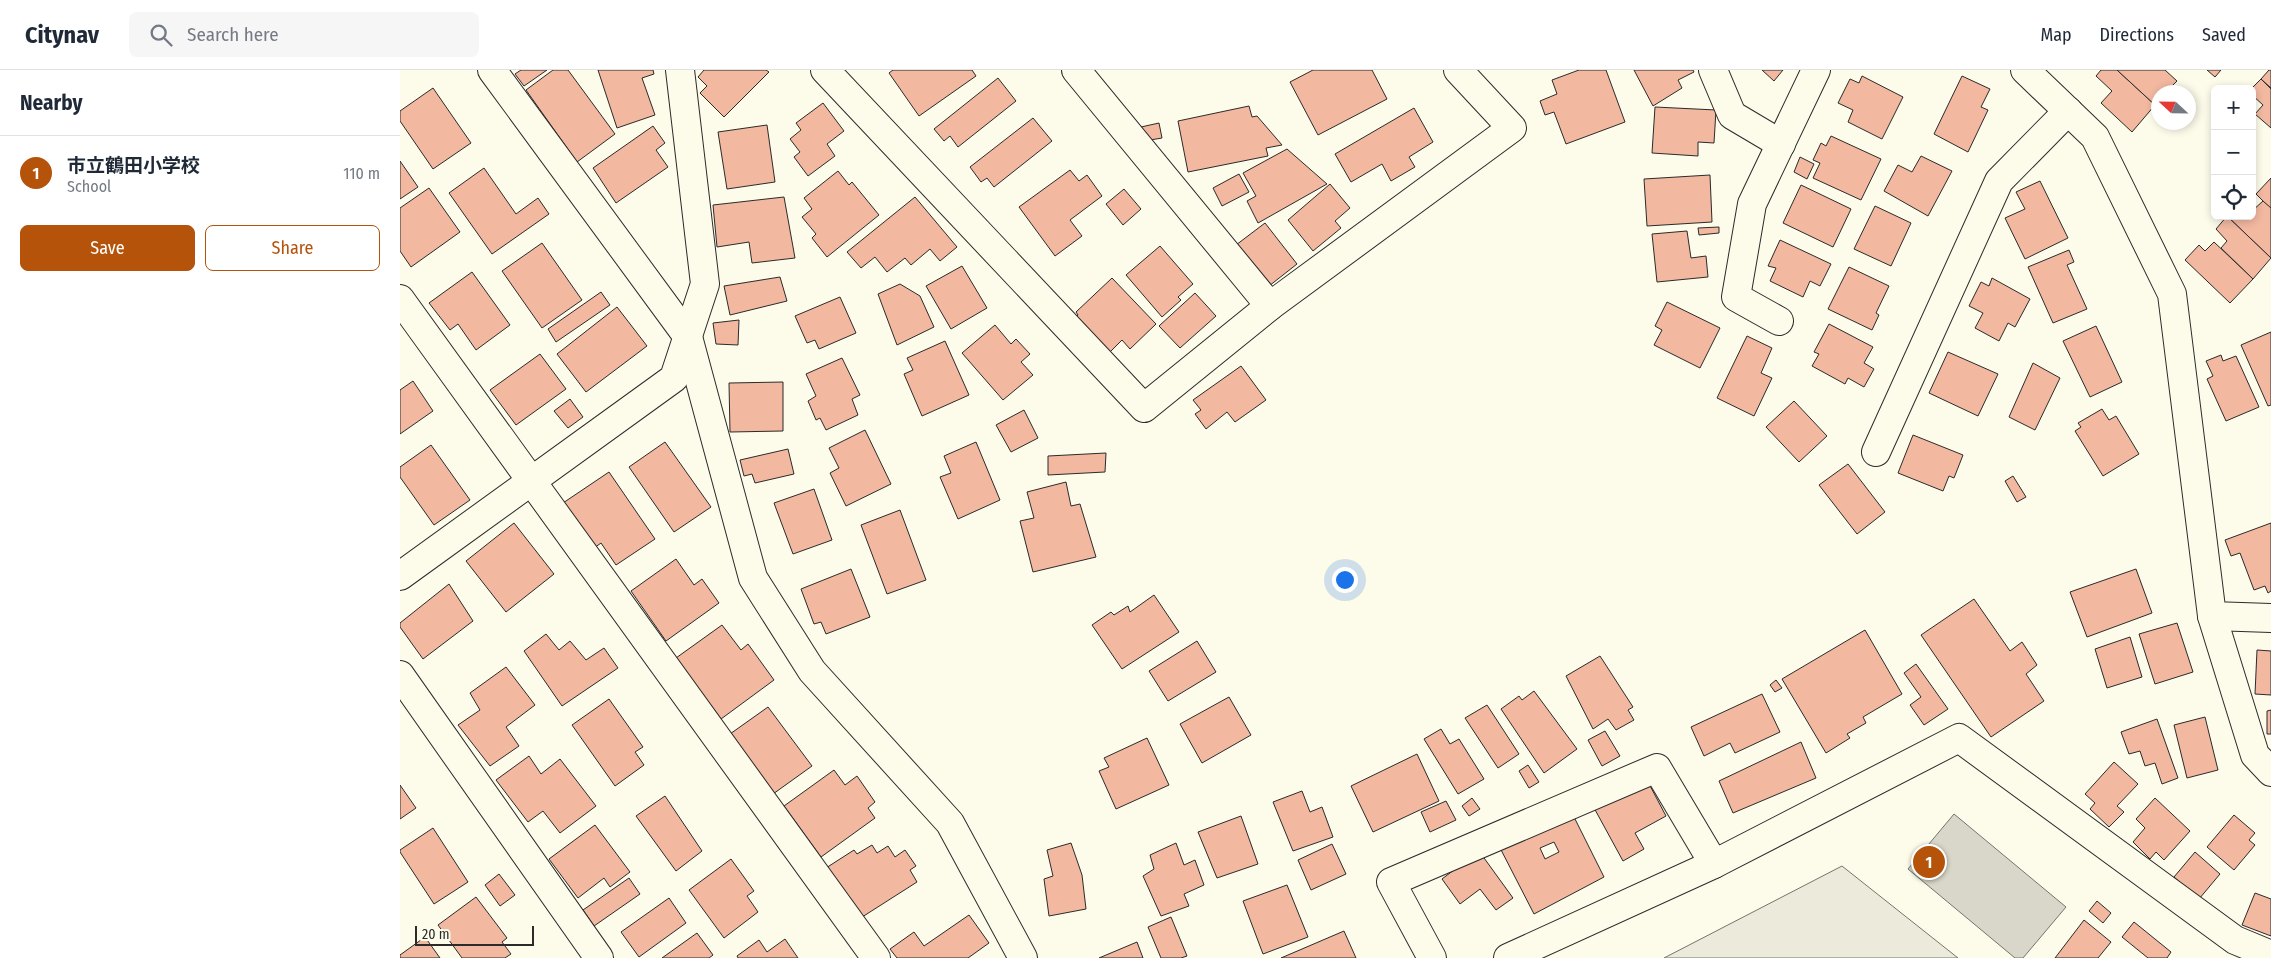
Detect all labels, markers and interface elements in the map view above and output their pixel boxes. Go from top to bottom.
search box [129,12,479,57]
text: Citynav [25,21,99,49]
icon: search [147,21,175,49]
text: Search here [187,23,279,46]
text: Map [2040,24,2072,46]
text: Directions [2100,24,2174,46]
text: Saved [2202,24,2246,46]
north arrow [2151,85,2196,130]
map controls [2211,85,2256,220]
button: + [2211,85,2256,130]
text: Nearby [20,90,82,116]
button: − [2211,130,2256,175]
text: 市立鶴田小学校 [67,154,200,177]
text: 1 [33,164,39,183]
text: 110 m [343,164,380,183]
button: locate [2211,175,2256,220]
text: School [67,177,111,196]
button: Save [20,225,195,271]
button: Share [205,225,380,271]
your location [1332,567,1358,593]
pin: 1 [1913,843,1945,881]
scale bar [415,923,534,946]
text: 20 m [422,926,450,943]

